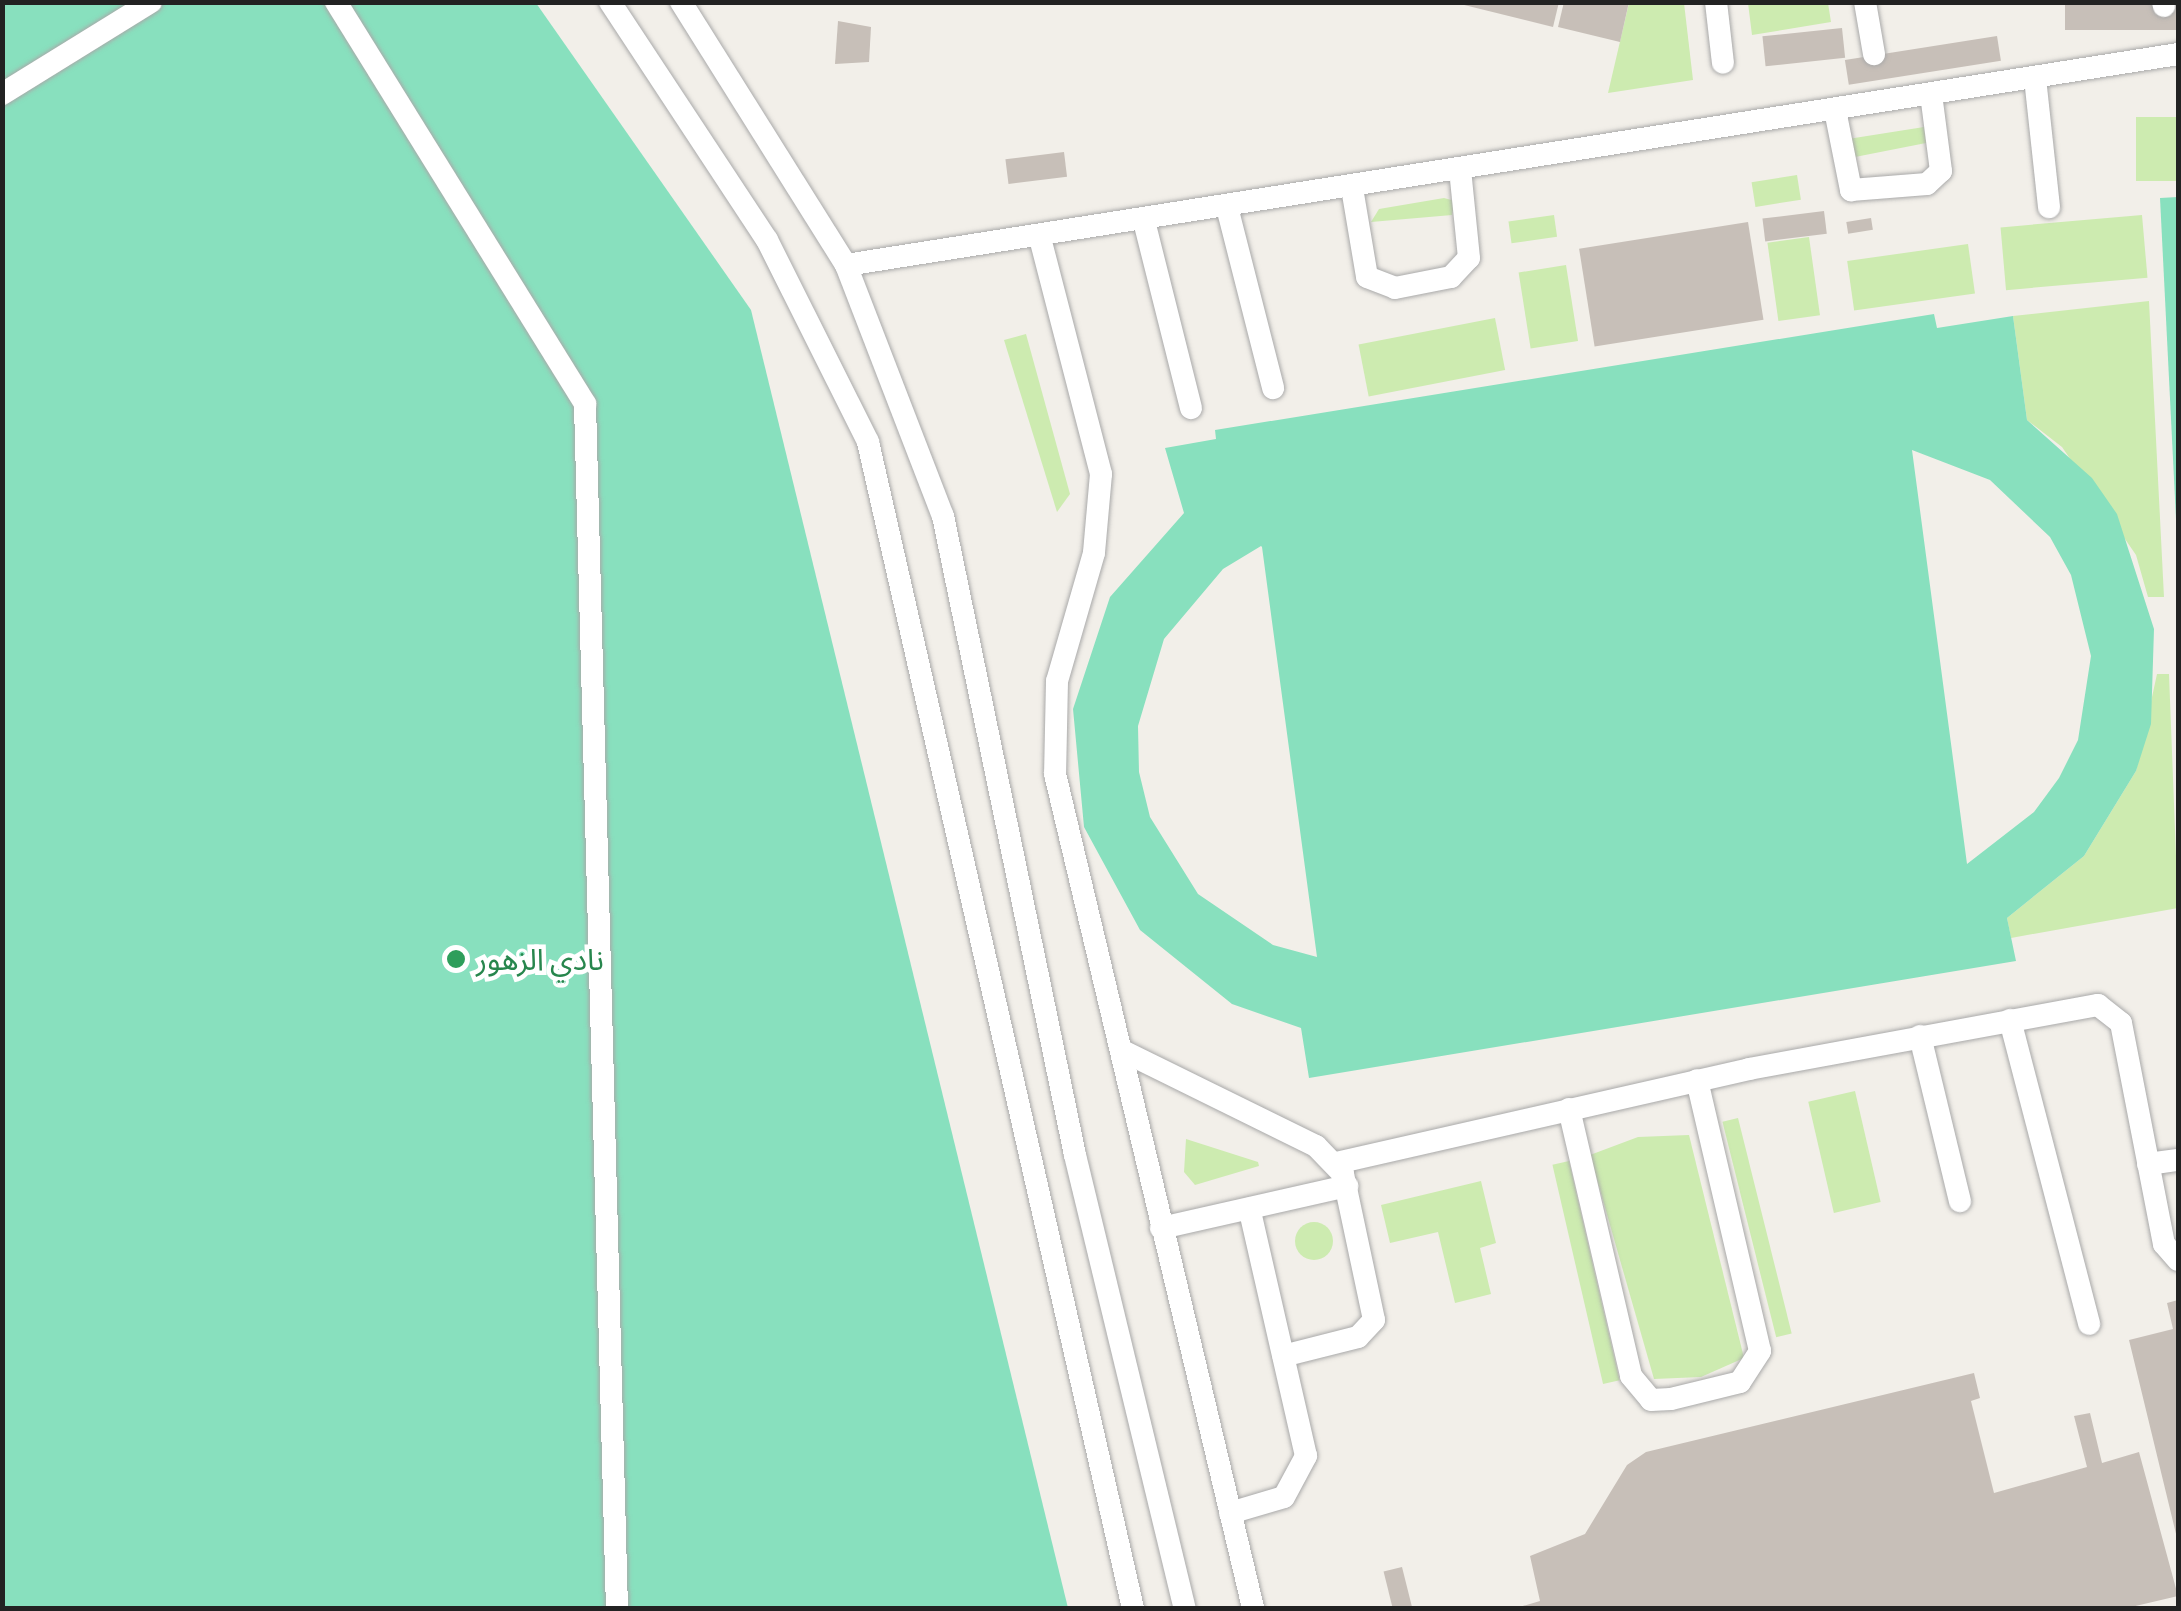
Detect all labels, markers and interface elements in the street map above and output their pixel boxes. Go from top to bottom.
place label: نادي الزهور [476,941,604,977]
marker: نادي الزهور [445,948,467,970]

